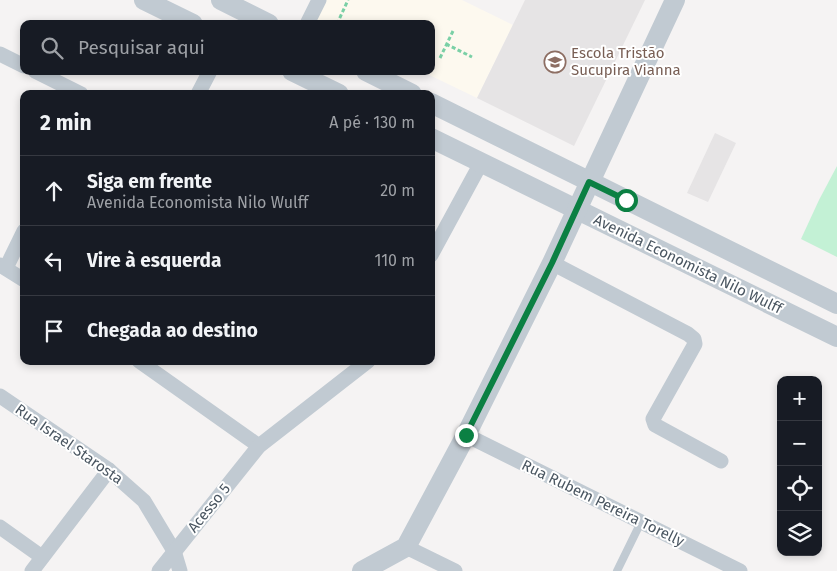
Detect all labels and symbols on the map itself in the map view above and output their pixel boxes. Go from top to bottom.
place label: Escola Tristão Sucupira Vianna [571,44,681,79]
school or university icon: Escola Tristão Sucupira Vianna [543,50,567,74]
route start [615,189,638,212]
street label: Avenida Economista Nilo Wulff [591,210,786,318]
street label: Rua Israel Starosta [12,400,126,488]
route end [455,424,478,447]
street label: Rua Rubem Pereira Torelly [519,456,688,550]
street label: Acesso 5 [184,480,234,536]

